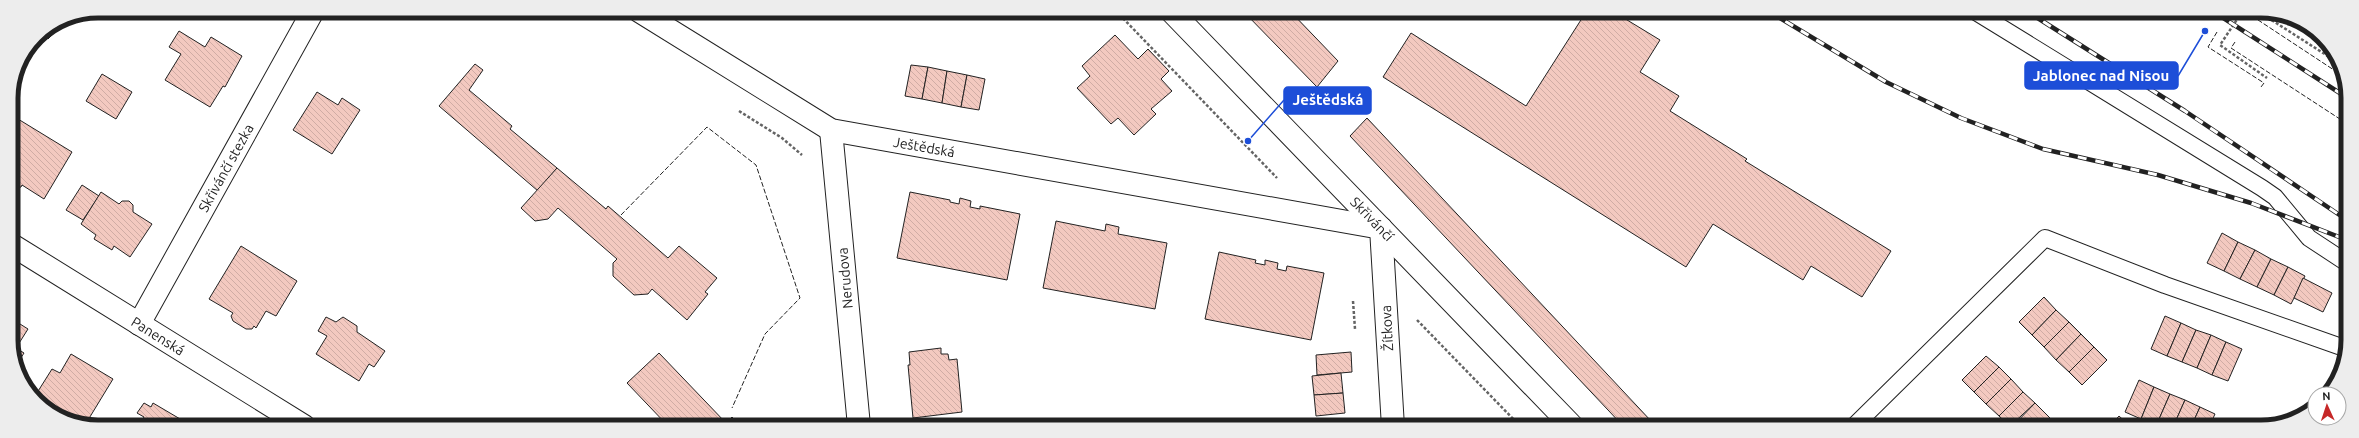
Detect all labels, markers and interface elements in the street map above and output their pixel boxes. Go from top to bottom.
callout: Jablonec nad Nisou [2025,62,2178,89]
text: Jablonec nad Nisou [2033,67,2169,84]
callout: Ještědská [1284,87,1371,114]
text: Ještědská [1293,91,1363,108]
street label: Skřivánčí stezka [195,121,257,215]
street label: Ještědská [892,134,956,160]
street label: Skřivánčí [1347,194,1397,245]
street label: Nerudova [834,247,856,309]
street label: Žítkova [1377,305,1396,351]
street label: Panenská [129,313,187,359]
north arrow [2307,386,2347,426]
text: N [2322,390,2331,402]

